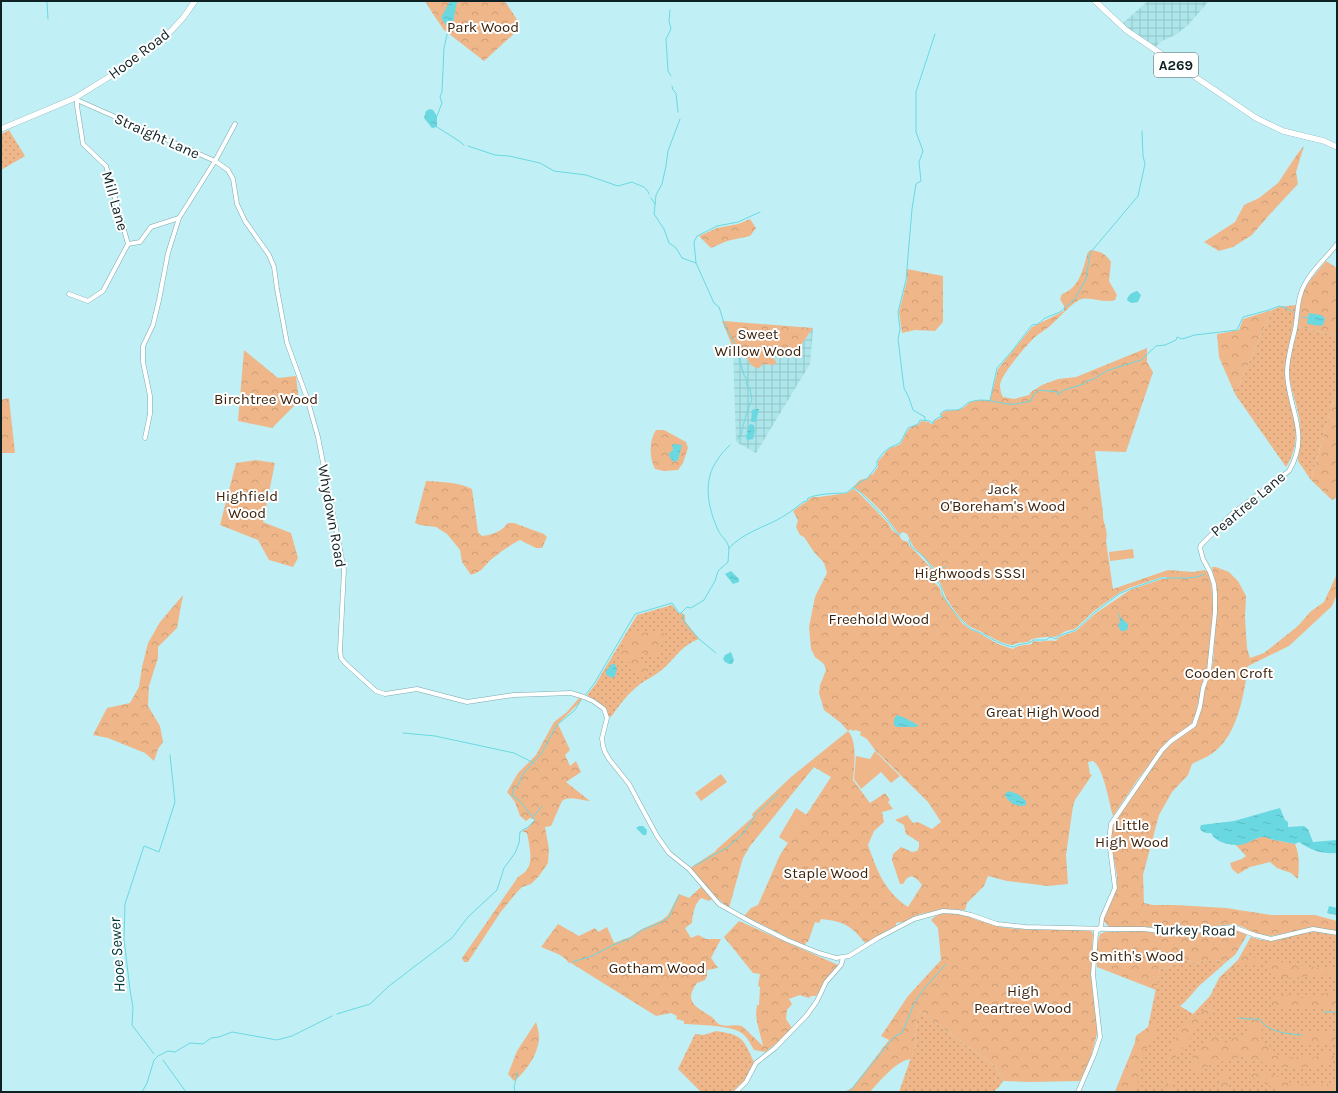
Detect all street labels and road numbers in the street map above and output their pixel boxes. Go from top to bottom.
street label: Hooe Road [105,25,173,83]
road number: A269 [1154,53,1198,77]
street label: Straight Lane [111,109,203,163]
street label: Mill Lane [98,169,132,233]
street label: Whydown Road [314,463,350,569]
street label: Peartree Lane [1207,468,1289,540]
street label: Turkey Road [1154,920,1236,940]

